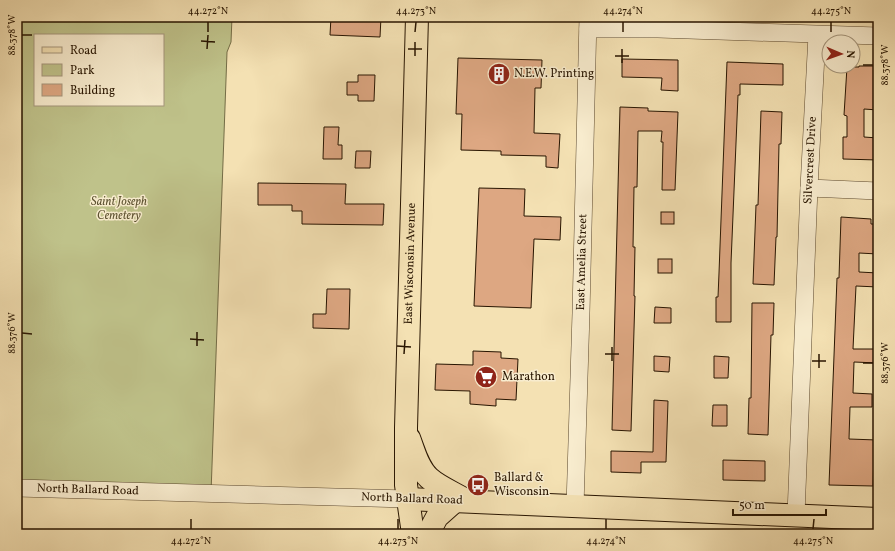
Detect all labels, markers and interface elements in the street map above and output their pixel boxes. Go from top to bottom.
text: 44.272°N [188,4,229,18]
text: 44.273°N [396,4,437,18]
text: 44.274°N [603,4,644,18]
text: 44.275°N [811,4,852,18]
text: 88.378°W [5,14,19,56]
legend [34,34,164,106]
north arrow [821,34,861,74]
text: Road [70,43,97,59]
text: 88.378°W [878,44,892,86]
text: N [842,50,857,59]
building icon: N.E.W. Printing [486,61,512,87]
text: Park [70,63,95,79]
place label: N.E.W. Printing [514,66,594,82]
text: Building [70,83,115,99]
street label: Silvercrest Drive [800,116,821,205]
park label: Saint Joseph Cemetery [91,194,147,224]
street label: East Wisconsin Avenue [401,202,420,325]
street label: East Amelia Street [573,214,591,311]
text: 88.376°W [5,312,19,354]
text: 88.376°W [878,342,892,384]
supermarket icon: Marathon [473,364,499,390]
place label: Marathon [502,369,555,385]
place label: Ballard & Wisconsin [494,470,549,500]
bus stop icon: Ballard & Wisconsin [465,472,491,498]
street label: North Ballard Road [37,481,139,499]
street label: North Ballard Road [361,489,463,509]
scale bar [733,491,826,517]
text: 50 m [739,498,765,514]
text: 44.272°N [171,534,212,548]
text: 44.273°N [378,534,419,548]
text: 44.274°N [586,534,627,548]
text: 44.275°N [793,534,834,548]

